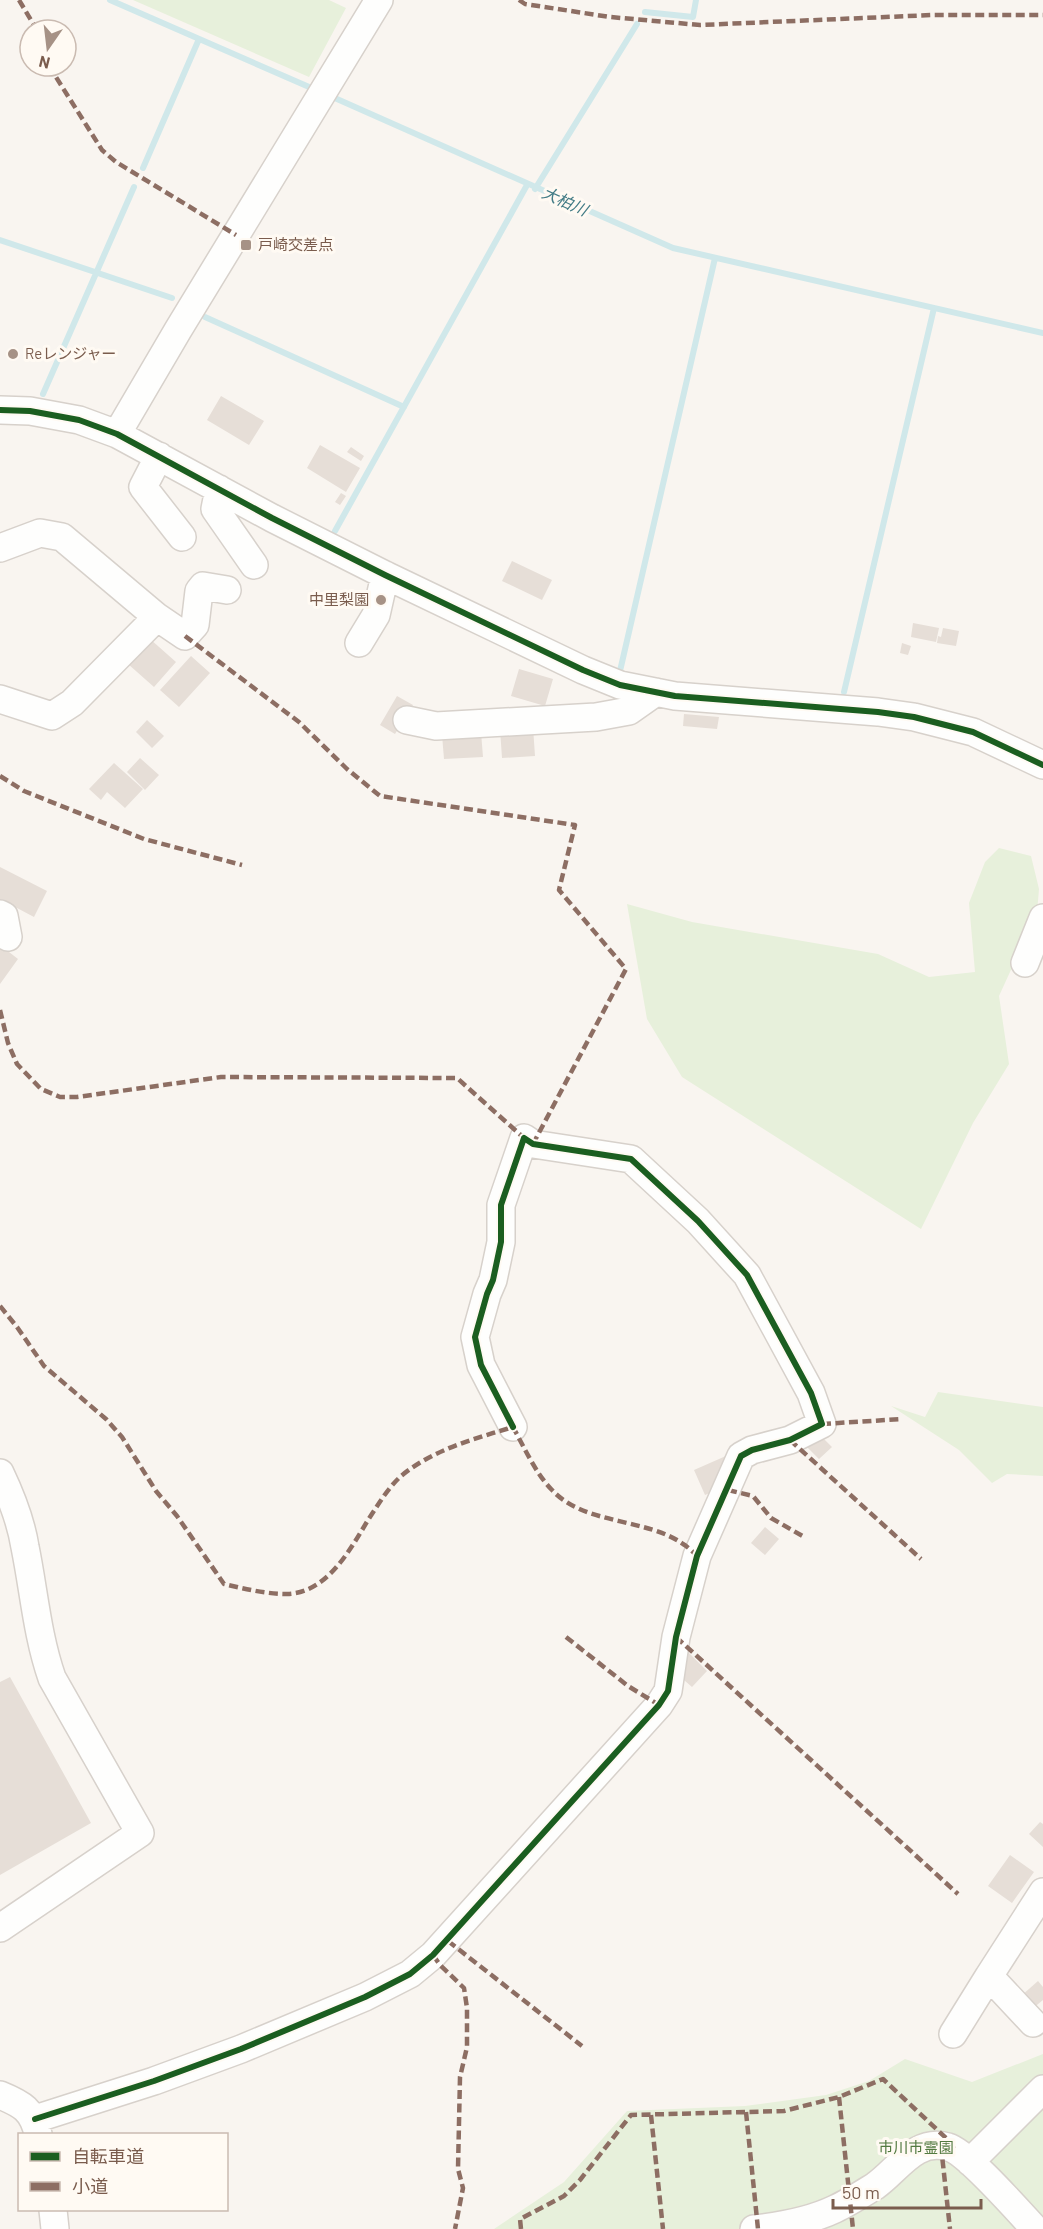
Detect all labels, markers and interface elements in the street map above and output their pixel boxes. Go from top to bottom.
north arrow [18,18,78,78]
text: N [37,53,52,74]
water label: 大柏川 [539,182,593,220]
place label: 戸崎交差点 [258,235,333,253]
marker: 戸崎交差点 [239,238,253,252]
place label: Reレンジャー [25,344,116,362]
marker: Reレンジャー [6,347,20,361]
place label: 中里梨園 [309,590,369,608]
marker: 中里梨園 [374,593,388,607]
legend [18,2133,228,2211]
park label: 市川市霊園 [878,2138,954,2156]
text: 自転車道 [72,2145,144,2167]
scale bar [833,2172,982,2210]
text: 小道 [72,2175,108,2197]
text: 50 m [842,2181,880,2203]

